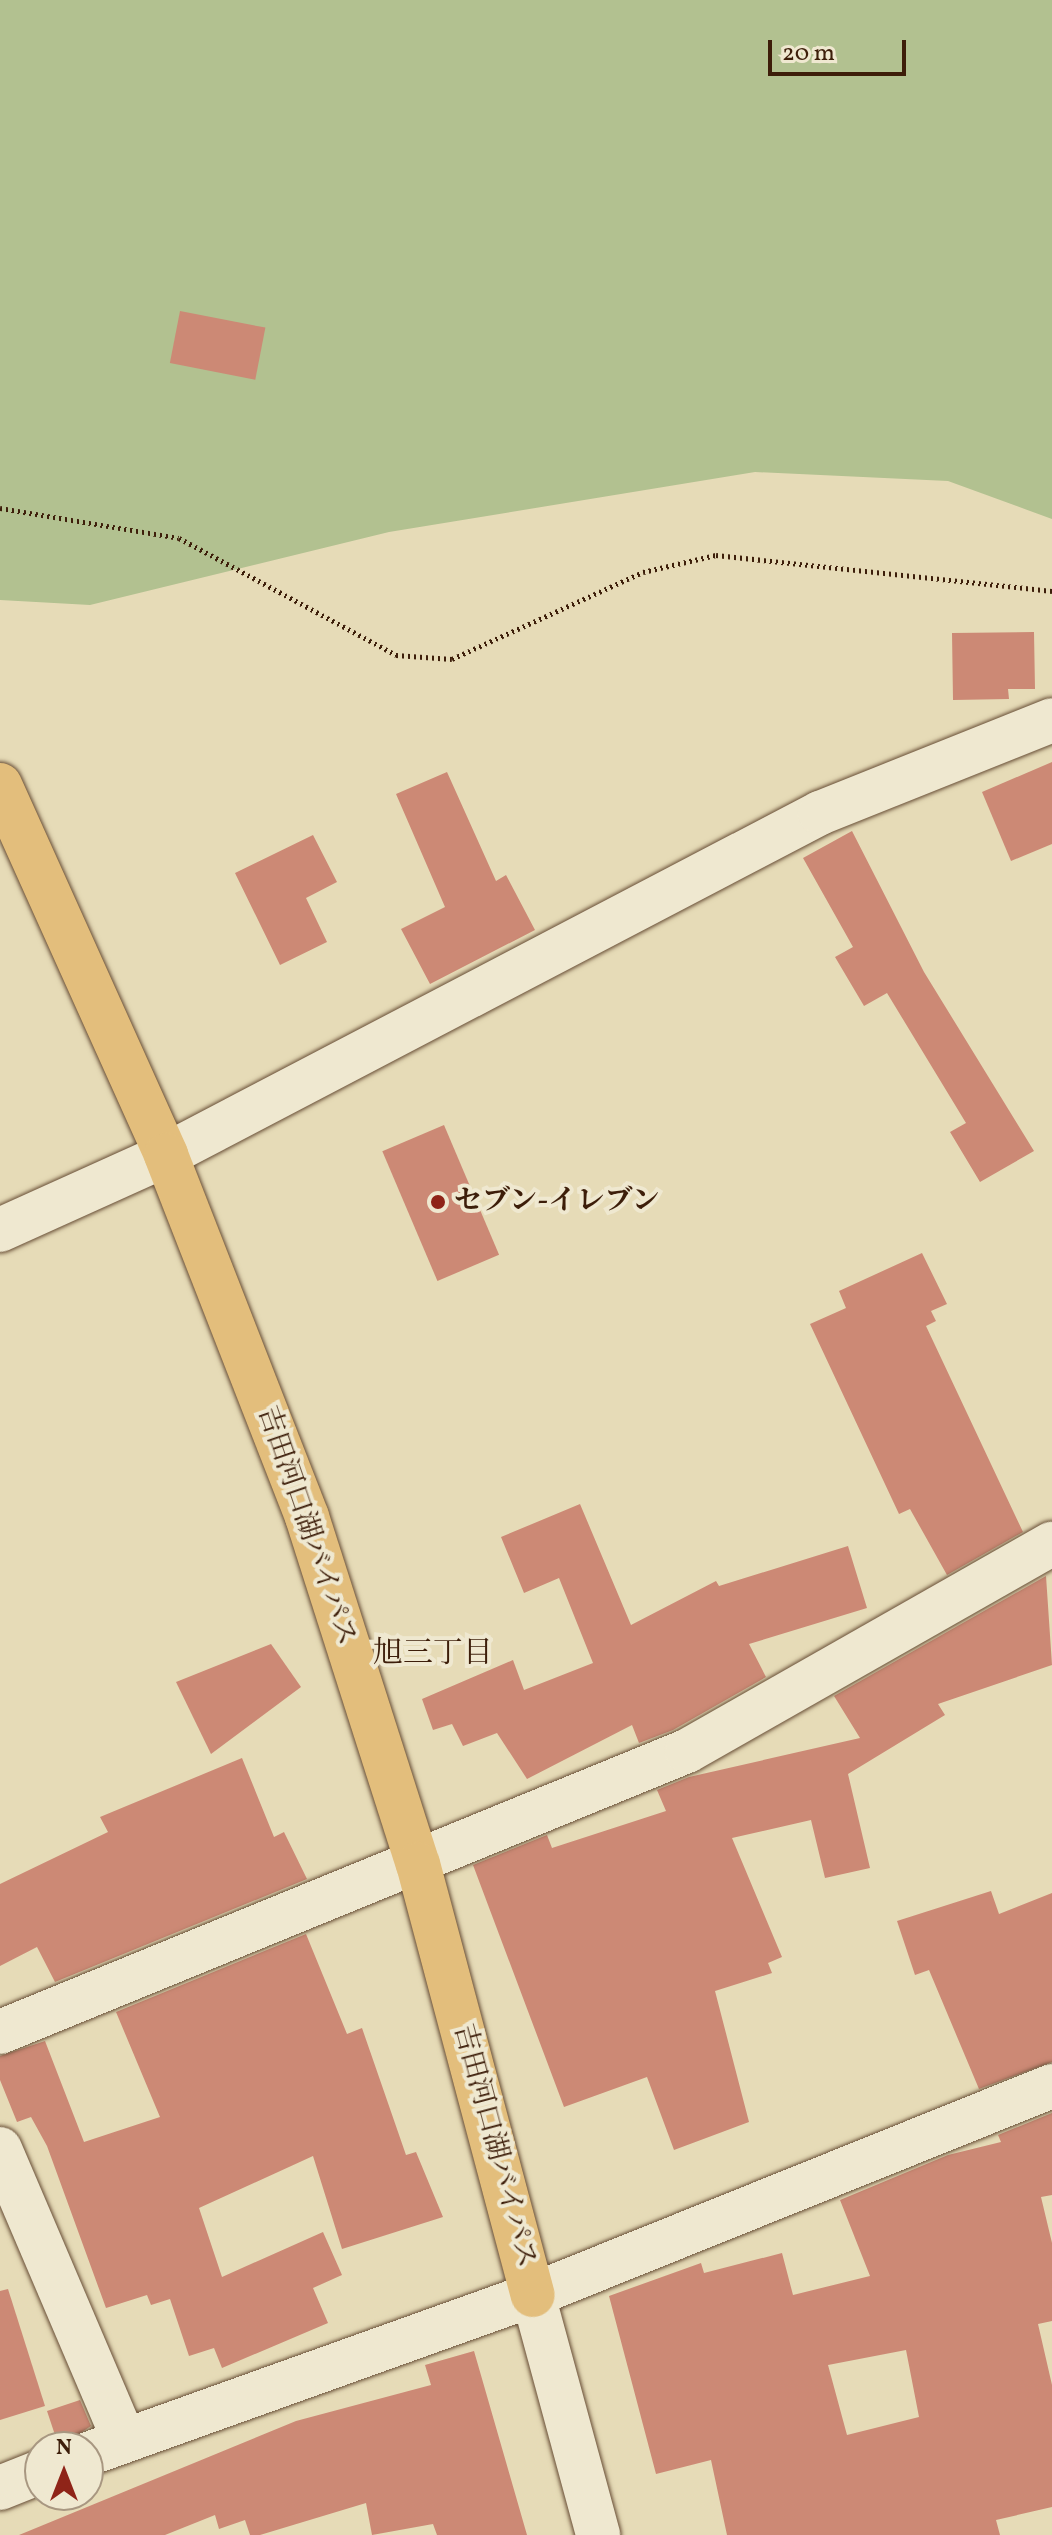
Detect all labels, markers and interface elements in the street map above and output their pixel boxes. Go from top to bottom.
scale bar [772,24,910,74]
text: 20 m [782,37,835,71]
place label: セブン-イレブン [454,1185,662,1219]
marker: セブン-イレブン [429,1193,447,1211]
street label: 吉田河口湖バイパス [249,1401,363,1651]
district label: 旭三丁目 [373,1636,493,1672]
street label: 吉田河口湖バイパス [445,2020,543,2272]
north arrow [24,2431,104,2511]
text: N [56,2433,72,2464]

